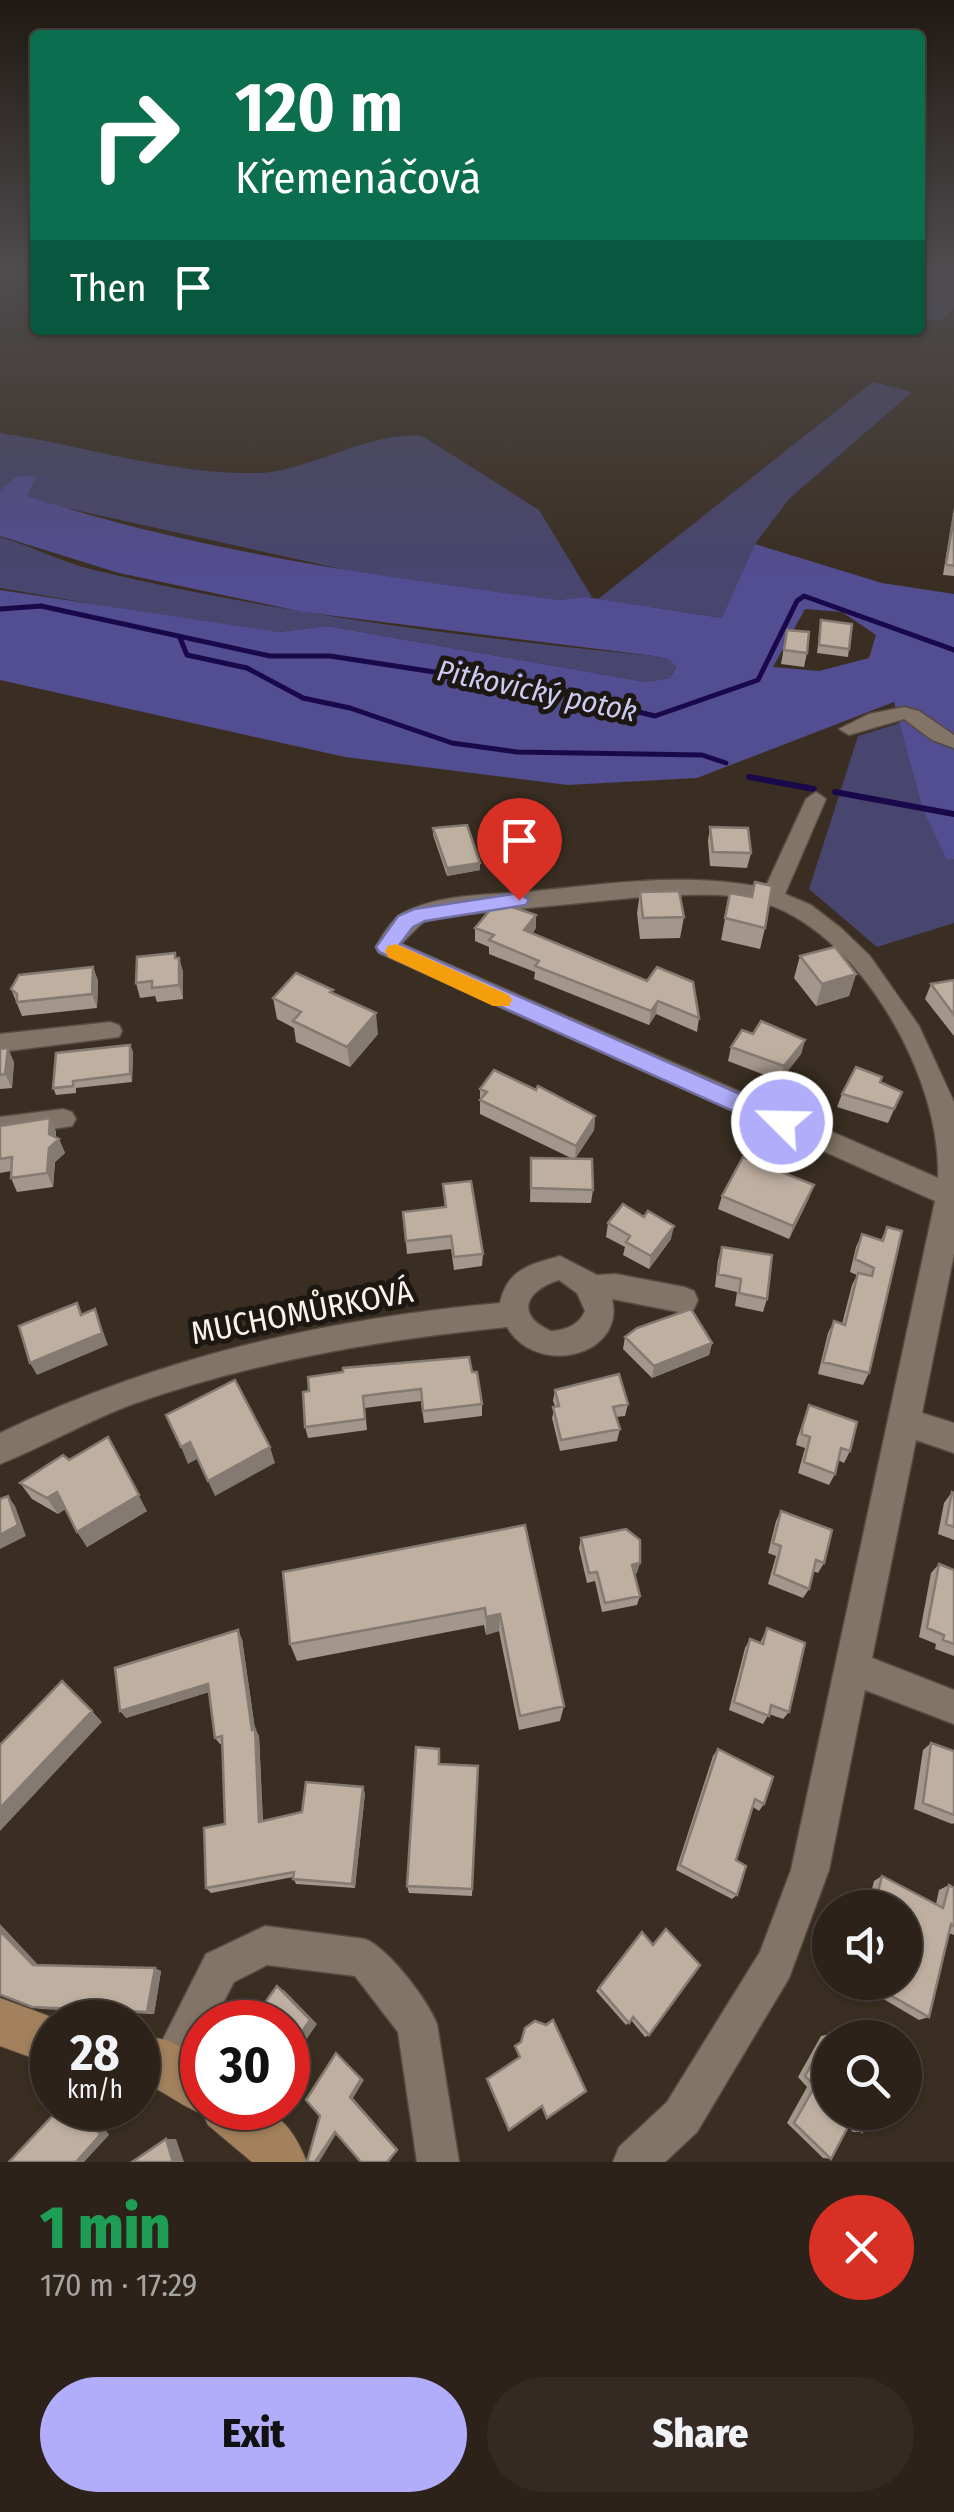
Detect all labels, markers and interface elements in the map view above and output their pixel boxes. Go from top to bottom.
text: 120 m [235,66,403,150]
icon: right [70,70,200,200]
text: Křemenáčová [235,151,481,205]
icon: arrive [166,260,221,315]
text: Then [70,265,146,311]
water label: Pitkovický potok [434,652,640,730]
pin [477,798,562,901]
icon: arrive [492,813,547,868]
position arrow [730,1070,834,1174]
street label: MUCHOMŮRKOVÁ [188,1271,416,1352]
map controls [812,1890,922,2130]
button: sound [812,1890,922,2000]
speed limit sign: 30 [180,2000,310,2130]
button: search [812,2020,922,2130]
text: 28 [70,2023,120,2083]
text: km/h [67,2075,123,2105]
text: 1 min [40,2192,171,2264]
button: close [809,2195,914,2300]
text: 170 m · 17:29 [40,2266,197,2304]
button: Exit [40,2377,467,2492]
button: Share [487,2377,914,2492]

